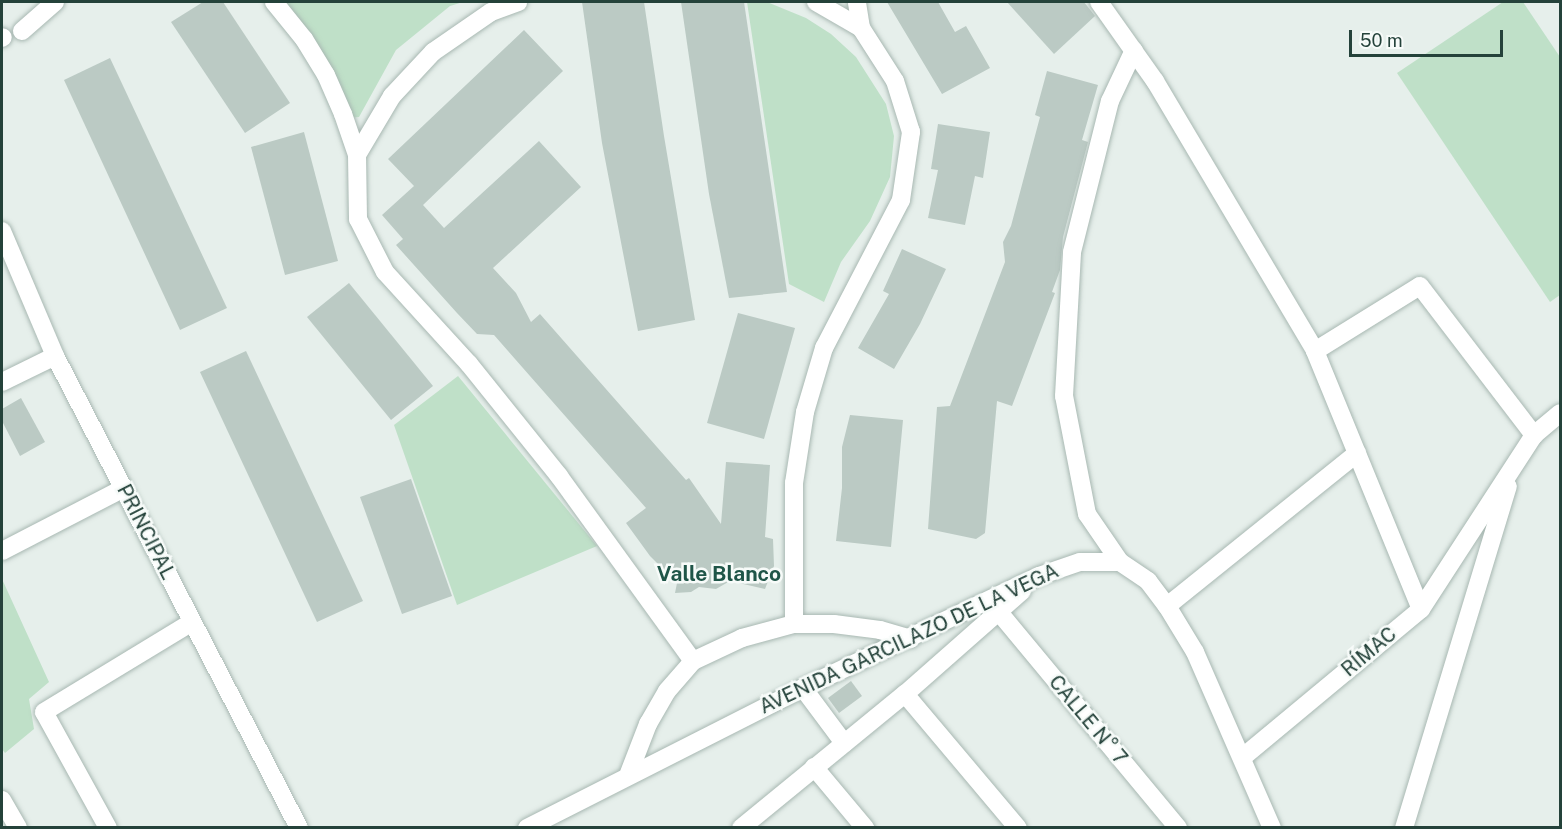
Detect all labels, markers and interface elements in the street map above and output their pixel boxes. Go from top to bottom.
scale bar [1352,18,1506,56]
text: 50 m [1360,30,1403,51]
street label: PRINCIPAL [112,480,180,584]
street label: AVENIDA GARCILAZO DE LA VEGA [755,559,1063,719]
district label: Valle Blanco [657,561,781,587]
street label: RÍMAC [1337,622,1401,682]
street label: CALLE N° 7 [1044,670,1132,770]

